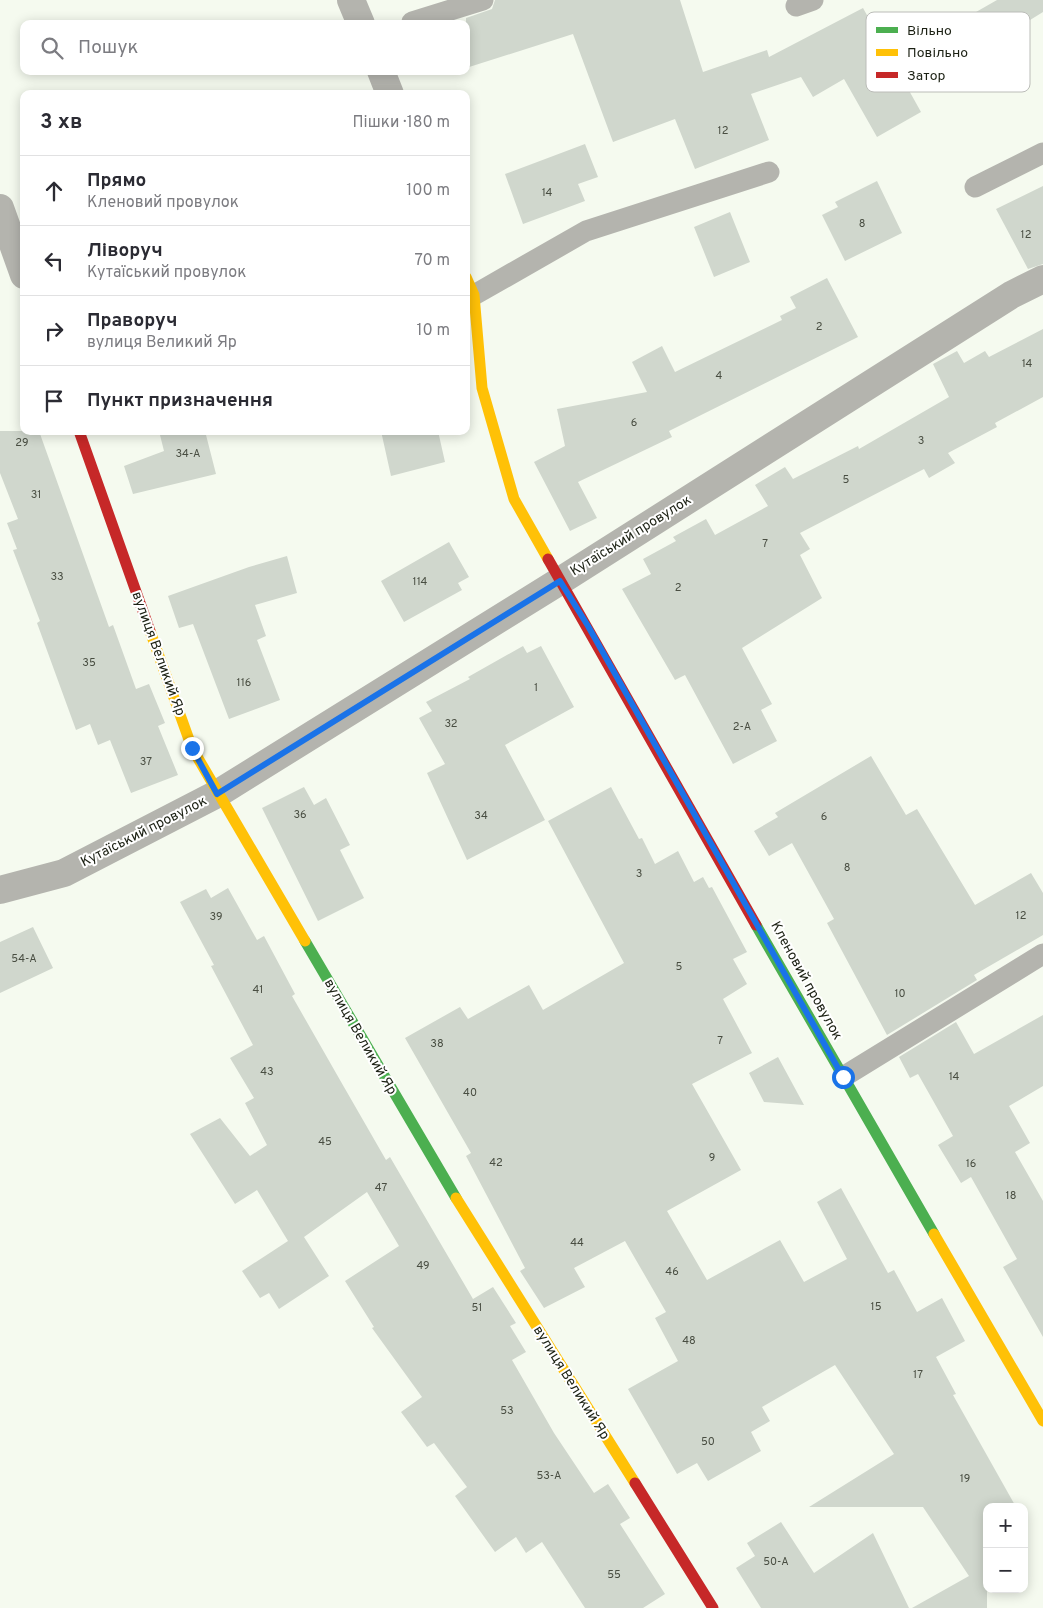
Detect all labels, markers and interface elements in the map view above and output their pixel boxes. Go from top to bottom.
legend [866,12,1030,92]
search box [20,20,470,75]
text: Вільно [907,23,952,40]
icon: search [38,34,66,62]
text: Пошук [78,36,138,60]
text: Повільно [907,45,968,62]
text: Затор [907,68,946,85]
text: 3 хв [40,109,82,136]
text: Пішки · 180 m [353,113,450,133]
house number: 12 [718,124,728,138]
text: Прямо [87,169,146,193]
icon: ahead [40,177,68,205]
text: 100 m [406,181,450,201]
house number: 14 [542,186,553,200]
text: Кленовий провулок [87,193,239,213]
house number: 8 [859,217,865,231]
house number: 12 [1021,228,1031,242]
text: Ліворуч [87,239,163,263]
icon: left [40,247,68,275]
text: 70 m [415,251,450,271]
text: Кутаїський провулок [87,263,246,283]
text: Праворуч [87,309,178,333]
icon: right [40,317,68,345]
house number: 2 [816,320,822,334]
text: 10 m [416,321,450,341]
text: вулиця Великий Яр [87,333,237,353]
house number: 14 [1022,357,1033,371]
house number: 4 [716,369,723,383]
icon: arrive [40,387,68,415]
text: Пункт призначення [87,389,273,413]
house number: 6 [631,416,637,430]
house number: 3 [918,434,924,448]
house number: 29 [15,436,29,450]
house number: 34-А [175,447,201,461]
house number: 5 [843,473,850,487]
house number: 31 [31,488,41,502]
street label: Кутаїський провулок [567,492,695,580]
house number: 7 [762,537,768,551]
house number: 33 [50,570,64,584]
house number: 114 [413,575,428,589]
house number: 2 [675,581,681,595]
street label: вулиця Великий Яр [128,589,188,719]
house number: 35 [82,656,96,670]
house number: 116 [237,676,251,690]
house number: 1 [534,681,538,695]
house number: 32 [444,717,458,731]
house number: 2-А [733,720,751,734]
route end [181,737,204,760]
house number: 37 [140,755,152,769]
street label: Кутаїський провулок [78,793,210,871]
house number: 36 [293,808,307,822]
house number: 34 [474,809,488,823]
house number: 6 [821,810,827,824]
house number: 8 [844,861,850,875]
house number: 3 [636,867,642,881]
house number: 12 [1016,909,1026,923]
house number: 39 [210,910,222,924]
street label: Кленовий провулок [766,919,846,1043]
house number: 54-А [11,952,37,966]
house number: 5 [676,960,683,974]
street label: вулиця Великий Яр [320,976,400,1098]
house number: 41 [253,983,263,997]
house number: 10 [894,987,906,1001]
house number: 7 [717,1034,723,1048]
house number: 38 [430,1037,444,1051]
house number: 43 [260,1065,274,1079]
route start [832,1066,855,1089]
house number: 14 [949,1070,960,1084]
house number: 40 [463,1086,477,1100]
house number: 45 [318,1135,332,1149]
house number: 9 [709,1151,715,1165]
house number: 42 [489,1156,503,1170]
house number: 16 [966,1157,976,1171]
house number: 47 [375,1181,387,1195]
house number: 18 [1006,1189,1016,1203]
house number: 44 [570,1236,584,1250]
house number: 49 [416,1259,430,1273]
house number: 46 [665,1265,679,1279]
house number: 15 [871,1300,882,1314]
house number: 51 [472,1301,482,1315]
street label: вулиця Великий Яр [529,1323,613,1443]
house number: 48 [682,1334,696,1348]
house number: 17 [913,1368,923,1382]
house number: 53 [500,1404,514,1418]
house number: 50 [701,1435,715,1449]
house number: 53-А [536,1469,562,1483]
house number: 19 [960,1472,970,1486]
map controls [983,1503,1028,1593]
button: + [983,1503,1028,1548]
button: − [983,1548,1028,1593]
house number: 50-А [763,1555,789,1569]
house number: 55 [607,1568,621,1582]

